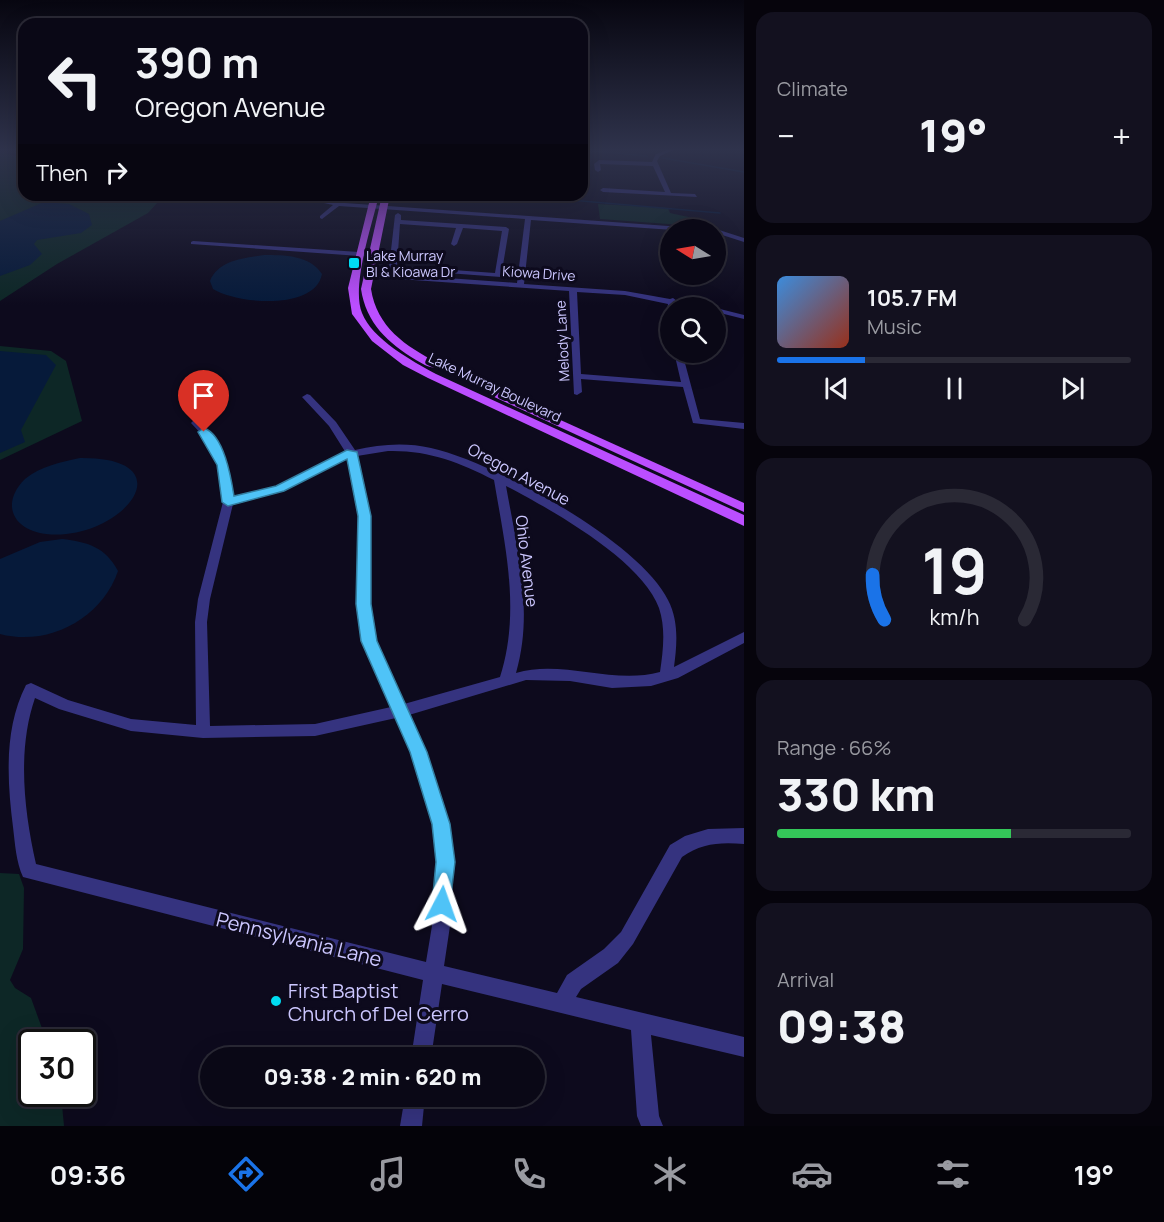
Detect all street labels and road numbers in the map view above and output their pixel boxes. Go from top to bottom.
street label: Kiowa Drive [502,261,576,285]
street label: Melody Lane [550,300,574,382]
street label: Lake Murray Boulevard [426,348,564,426]
street label: Oregon Avenue [464,438,574,510]
street label: Ohio Avenue [510,514,544,608]
street label: Pennsylvania Lane [213,905,385,973]

